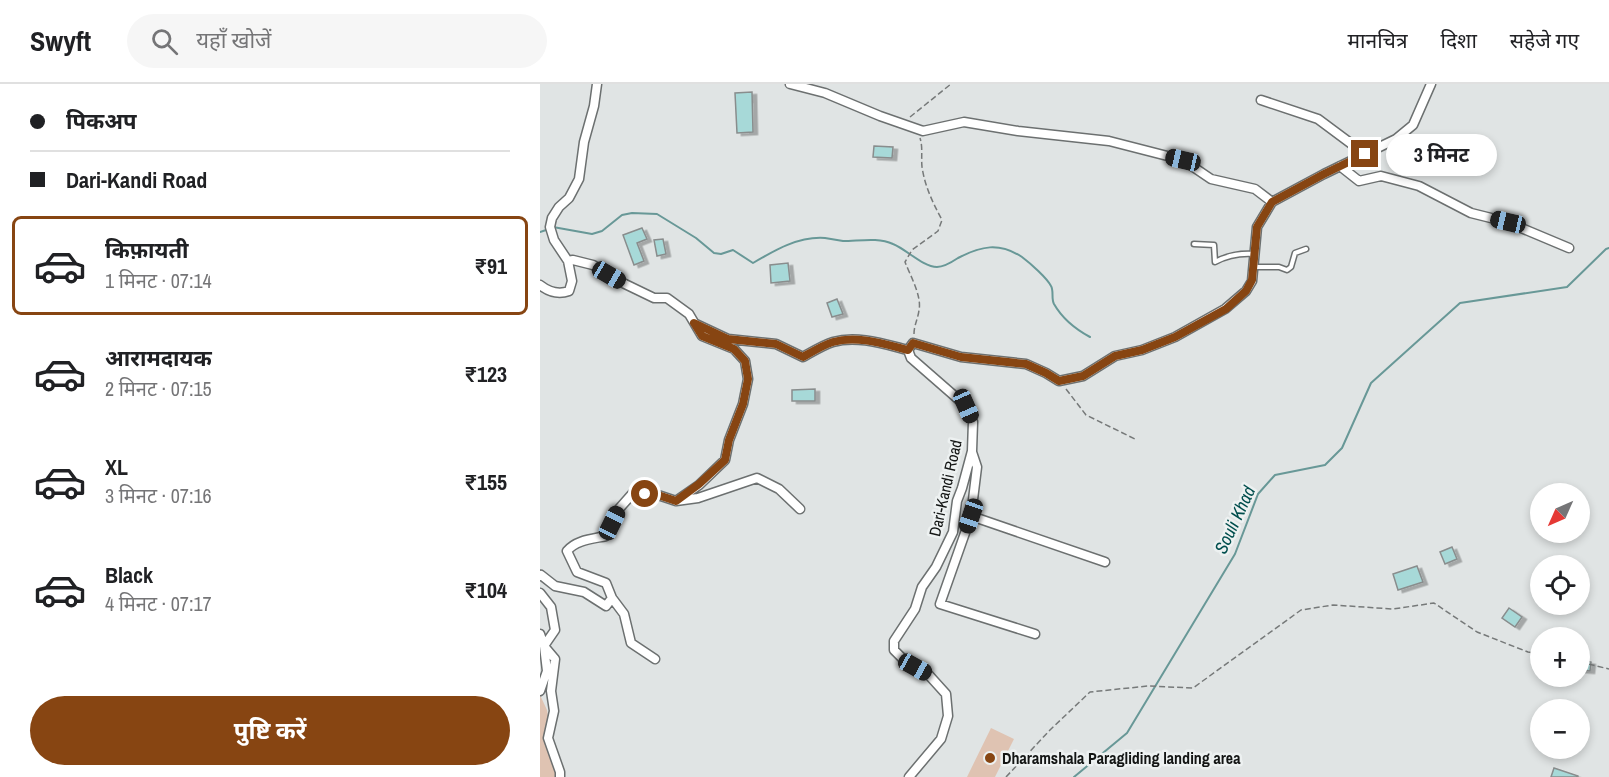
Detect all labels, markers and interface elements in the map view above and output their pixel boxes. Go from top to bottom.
search box [127,14,547,68]
text: Swyft [30,22,91,60]
icon: search [148,25,181,58]
text: यहाँ खोजें [196,25,271,55]
text: मानचित्र [1348,26,1408,55]
text: दिशा [1441,26,1477,55]
text: सहेजे गए [1510,26,1579,55]
text: पिकअप [66,106,137,136]
callout: 3 मिनट [1386,133,1497,175]
route end [1351,140,1378,167]
text: 3 मिनट [1414,141,1469,168]
car [1163,147,1203,173]
text: Dari-Kandi Road [66,165,207,195]
car [1488,209,1528,235]
text: किफ़ायती [105,235,189,265]
icon: car [33,239,87,293]
text: ₹91 [474,251,507,281]
car [589,258,629,292]
text: 1 मिनट · 07:14 [105,267,212,294]
text: आरामदायक [105,343,212,373]
icon: car [33,347,87,401]
text: ₹123 [464,359,507,389]
text: 2 मिनट · 07:15 [105,375,212,402]
car [950,386,982,426]
street label: Dari-Kandi Road [923,438,967,538]
text: XL [105,452,128,482]
icon: car [33,455,87,509]
text: ₹155 [464,467,507,497]
route start [631,480,658,507]
water label: Souli Khad [1208,481,1261,558]
text: 3 मिनट · 07:16 [105,482,212,509]
north arrow [1530,483,1590,543]
map controls [1530,483,1590,759]
car [957,496,985,536]
car [596,503,628,543]
button: locate [1530,555,1590,615]
text: Black [105,560,153,590]
icon: car [33,563,87,617]
text: ₹104 [464,575,507,605]
text: 4 मिनट · 07:17 [105,590,212,617]
button: + [1530,627,1590,687]
car [895,650,935,684]
button: पुष्टि करें [30,696,510,765]
button: − [1530,699,1590,759]
place label: Dharamshala Paragliding landing area [1002,747,1241,769]
marker: Dharamshala Paragliding landing area [983,751,997,765]

